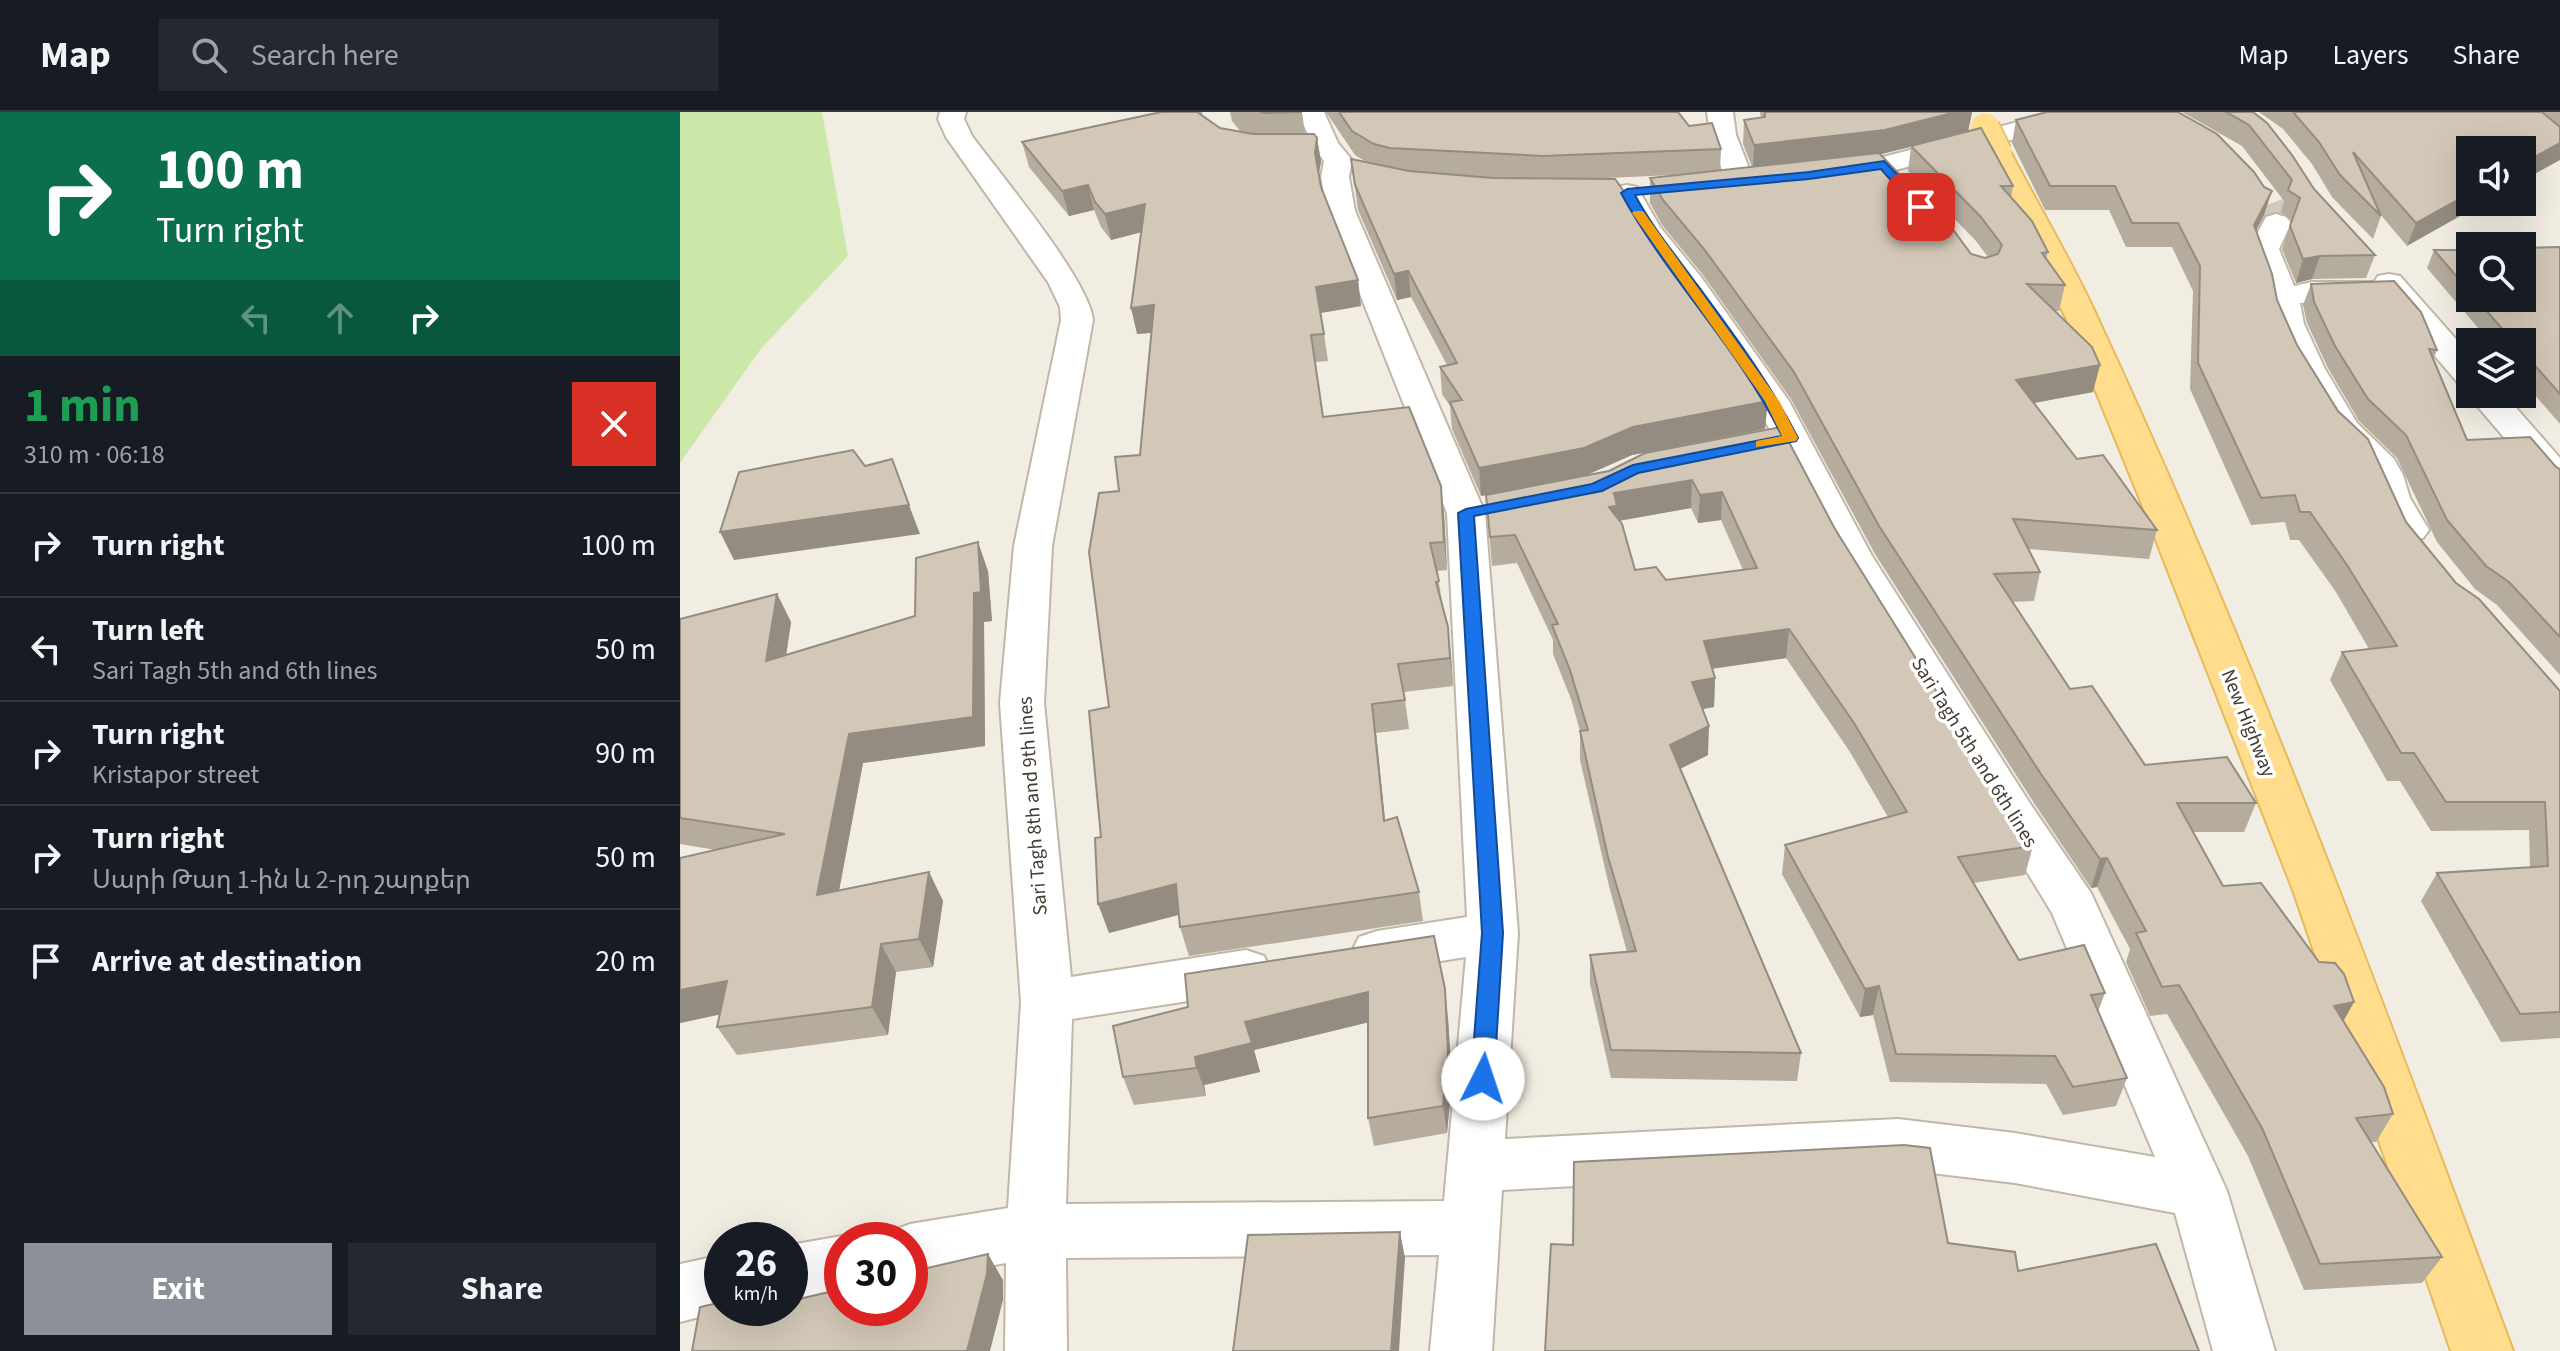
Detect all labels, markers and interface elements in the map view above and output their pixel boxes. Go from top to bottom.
search box [159,19,719,91]
text: Map [40,28,111,82]
icon: search [187,33,231,77]
text: Search here [251,34,399,77]
text: Map [2238,35,2288,75]
text: Layers [2332,35,2408,75]
text: Share [2452,35,2520,75]
text: 100 m [156,131,304,210]
map controls [2456,136,2536,408]
button: sound [2456,136,2536,216]
icon: right [24,144,128,248]
pin [1887,173,1955,241]
icon: arrive [1899,185,1943,229]
text: Turn right [156,205,304,256]
button: search [2456,232,2536,312]
icon: left [234,296,278,340]
icon: ahead [318,296,362,340]
icon: right [402,296,446,340]
button: layers [2456,328,2536,408]
text: 1 min [24,372,141,440]
button: close [572,382,656,466]
text: 310 m · 06:18 [24,436,165,473]
icon: right [24,523,68,567]
text: Turn right [92,524,224,567]
text: 100 m [580,524,656,567]
text: Turn left [92,609,204,652]
icon: left [24,627,68,671]
text: 50 m [595,628,656,671]
text: Sari Tagh 5th and 6th lines [92,652,377,689]
street label: Sari Tagh 5th and 6th lines [1904,652,2044,853]
street label: New Highway [2214,665,2283,782]
street label: Sari Tagh 8th and 9th lines [1011,695,1055,916]
text: Turn right [92,713,224,756]
icon: right [24,731,68,775]
text: 90 m [595,732,656,775]
text: Kristapor street [92,756,259,793]
text: Turn right [92,817,224,860]
icon: right [24,835,68,879]
text: 50 m [595,836,656,879]
text: Սարի Թաղ 1-ին և 2-րդ շարքեր [92,861,471,898]
icon: arrive [24,939,68,983]
text: Arrive at destination [92,940,362,983]
text: 20 m [595,940,656,983]
position arrow [1441,1037,1525,1121]
speed limit sign: 30 [824,1222,928,1326]
text: 26 [735,1235,777,1292]
button: Exit [24,1243,332,1335]
button: Share [348,1243,656,1335]
text: km/h [734,1280,778,1308]

